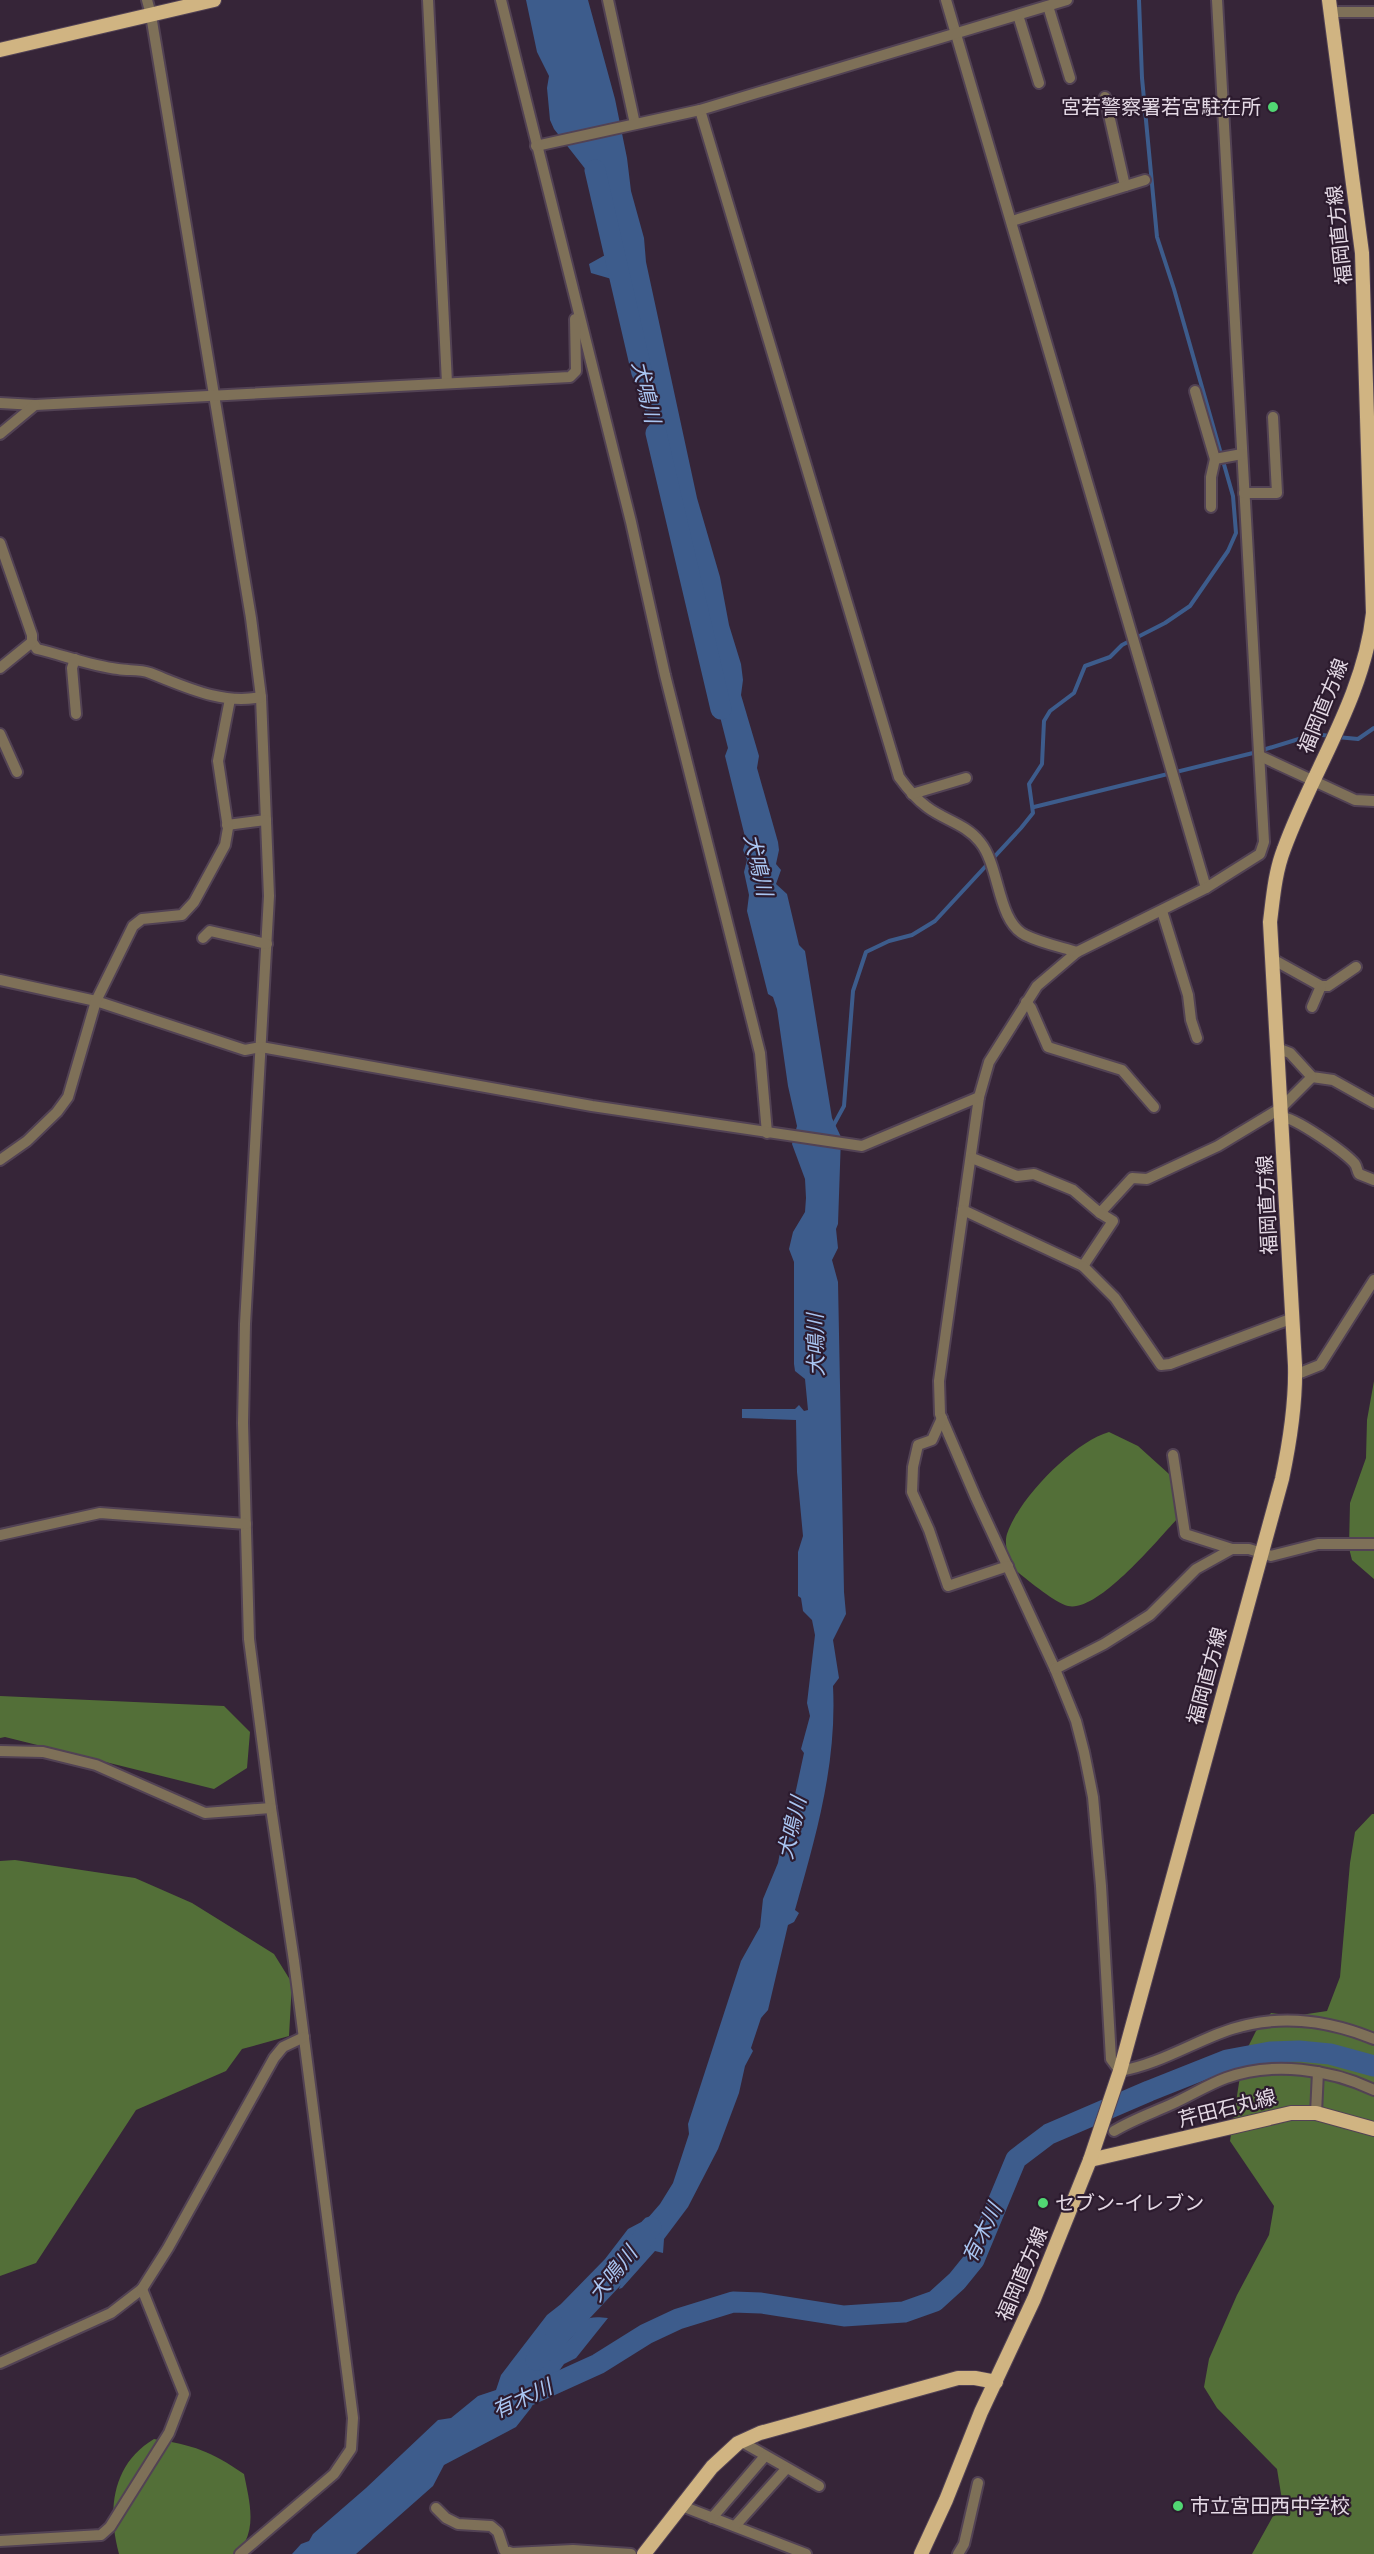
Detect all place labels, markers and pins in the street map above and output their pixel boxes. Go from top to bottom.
place label: 宮若警察署若宮駐在所 [1061,95,1261,119]
marker: 宮若警察署若宮駐在所 [1266,100,1280,114]
place label: セブン-イレブン [1055,2191,1204,2215]
marker: セブン-イレブン [1036,2196,1050,2210]
place label: 市立宮田西中学校 [1190,2494,1350,2518]
marker: 市立宮田西中学校 [1171,2499,1185,2513]

